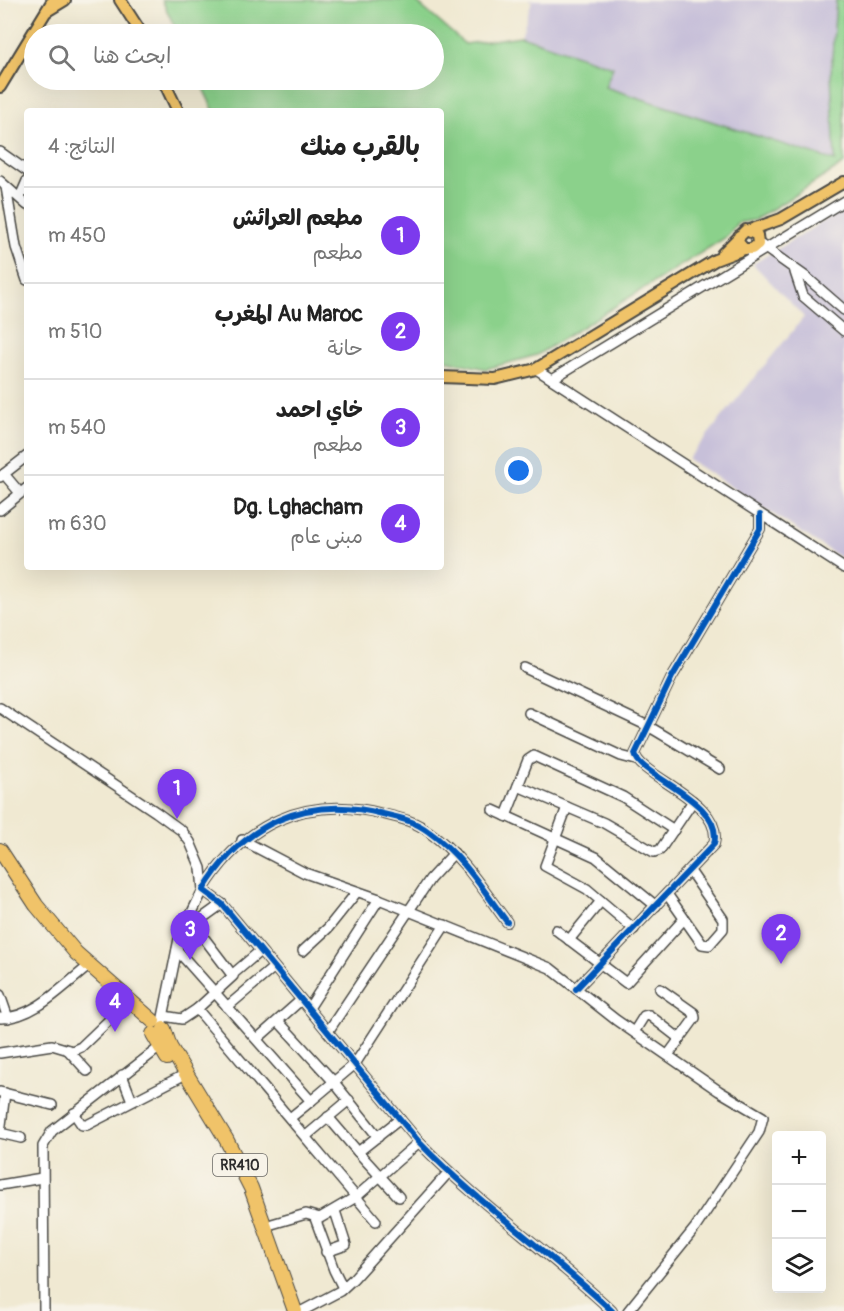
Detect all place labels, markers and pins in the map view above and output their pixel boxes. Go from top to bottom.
pin: 1 [158,770,196,819]
pin: 3 [170,910,210,960]
pin: 2 [762,914,800,964]
pin: 4 [96,982,134,1032]

